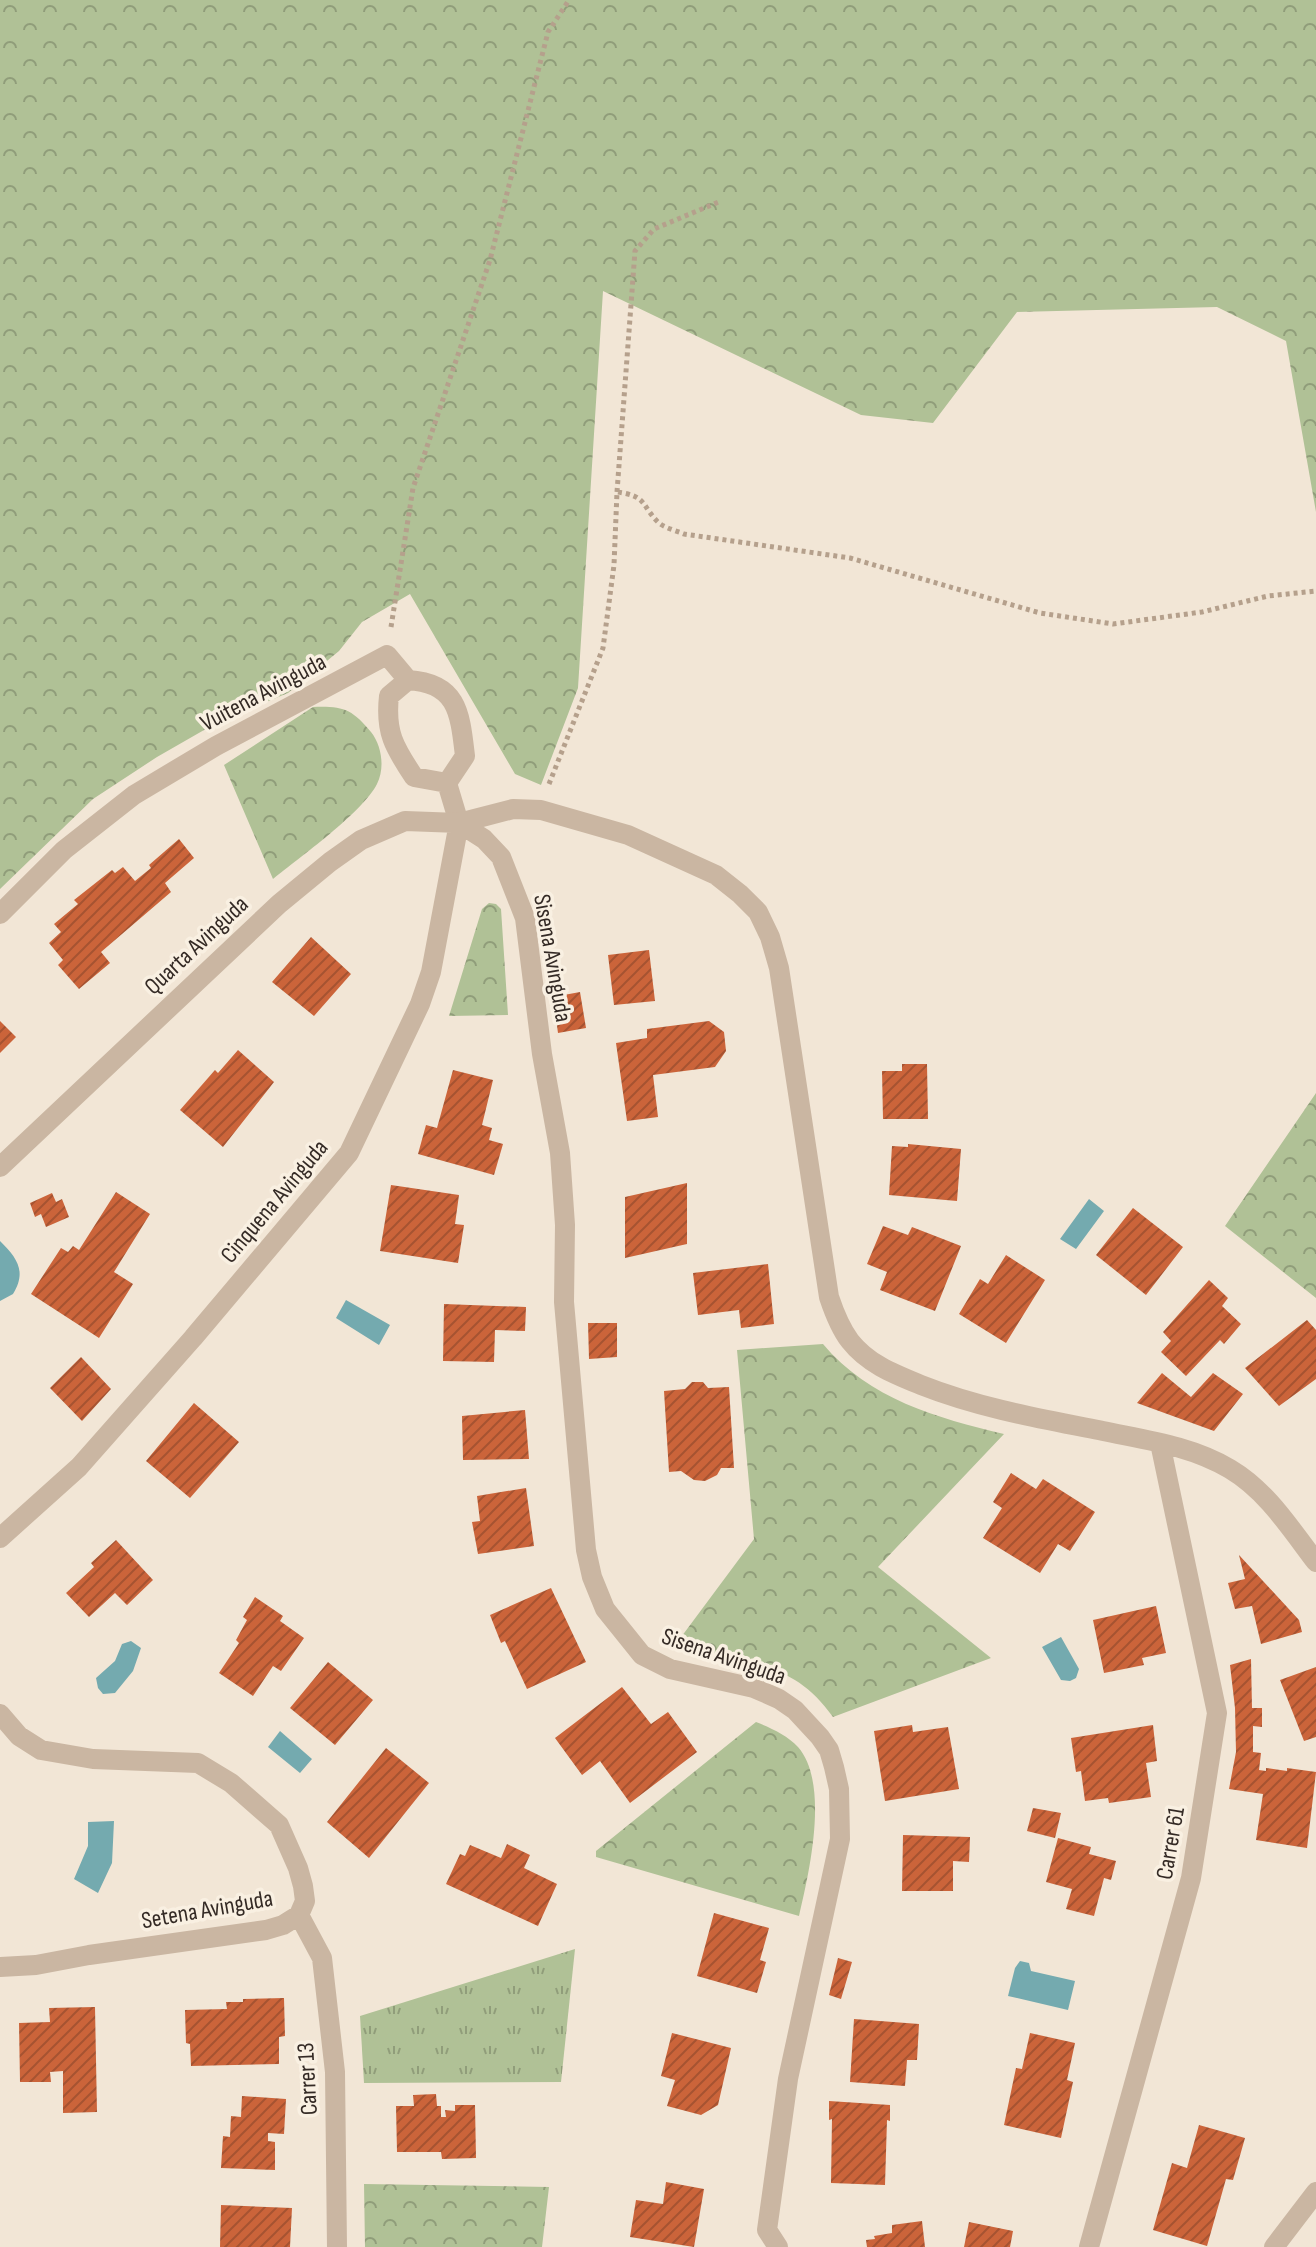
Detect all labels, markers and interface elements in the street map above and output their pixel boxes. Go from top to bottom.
street label: Vuitena Avinguda [196,647,331,738]
street label: Quarta Avinguda [138,890,254,1001]
street label: Sisena Avinguda [527,892,578,1024]
street label: Cinquena Avinguda [214,1134,334,1269]
street label: Sisena Avinguda [658,1622,790,1691]
street label: Carrer 61 [1150,1804,1191,1882]
street label: Setena Avinguda [139,1884,275,1935]
street label: Carrer 13 [291,2042,324,2116]

